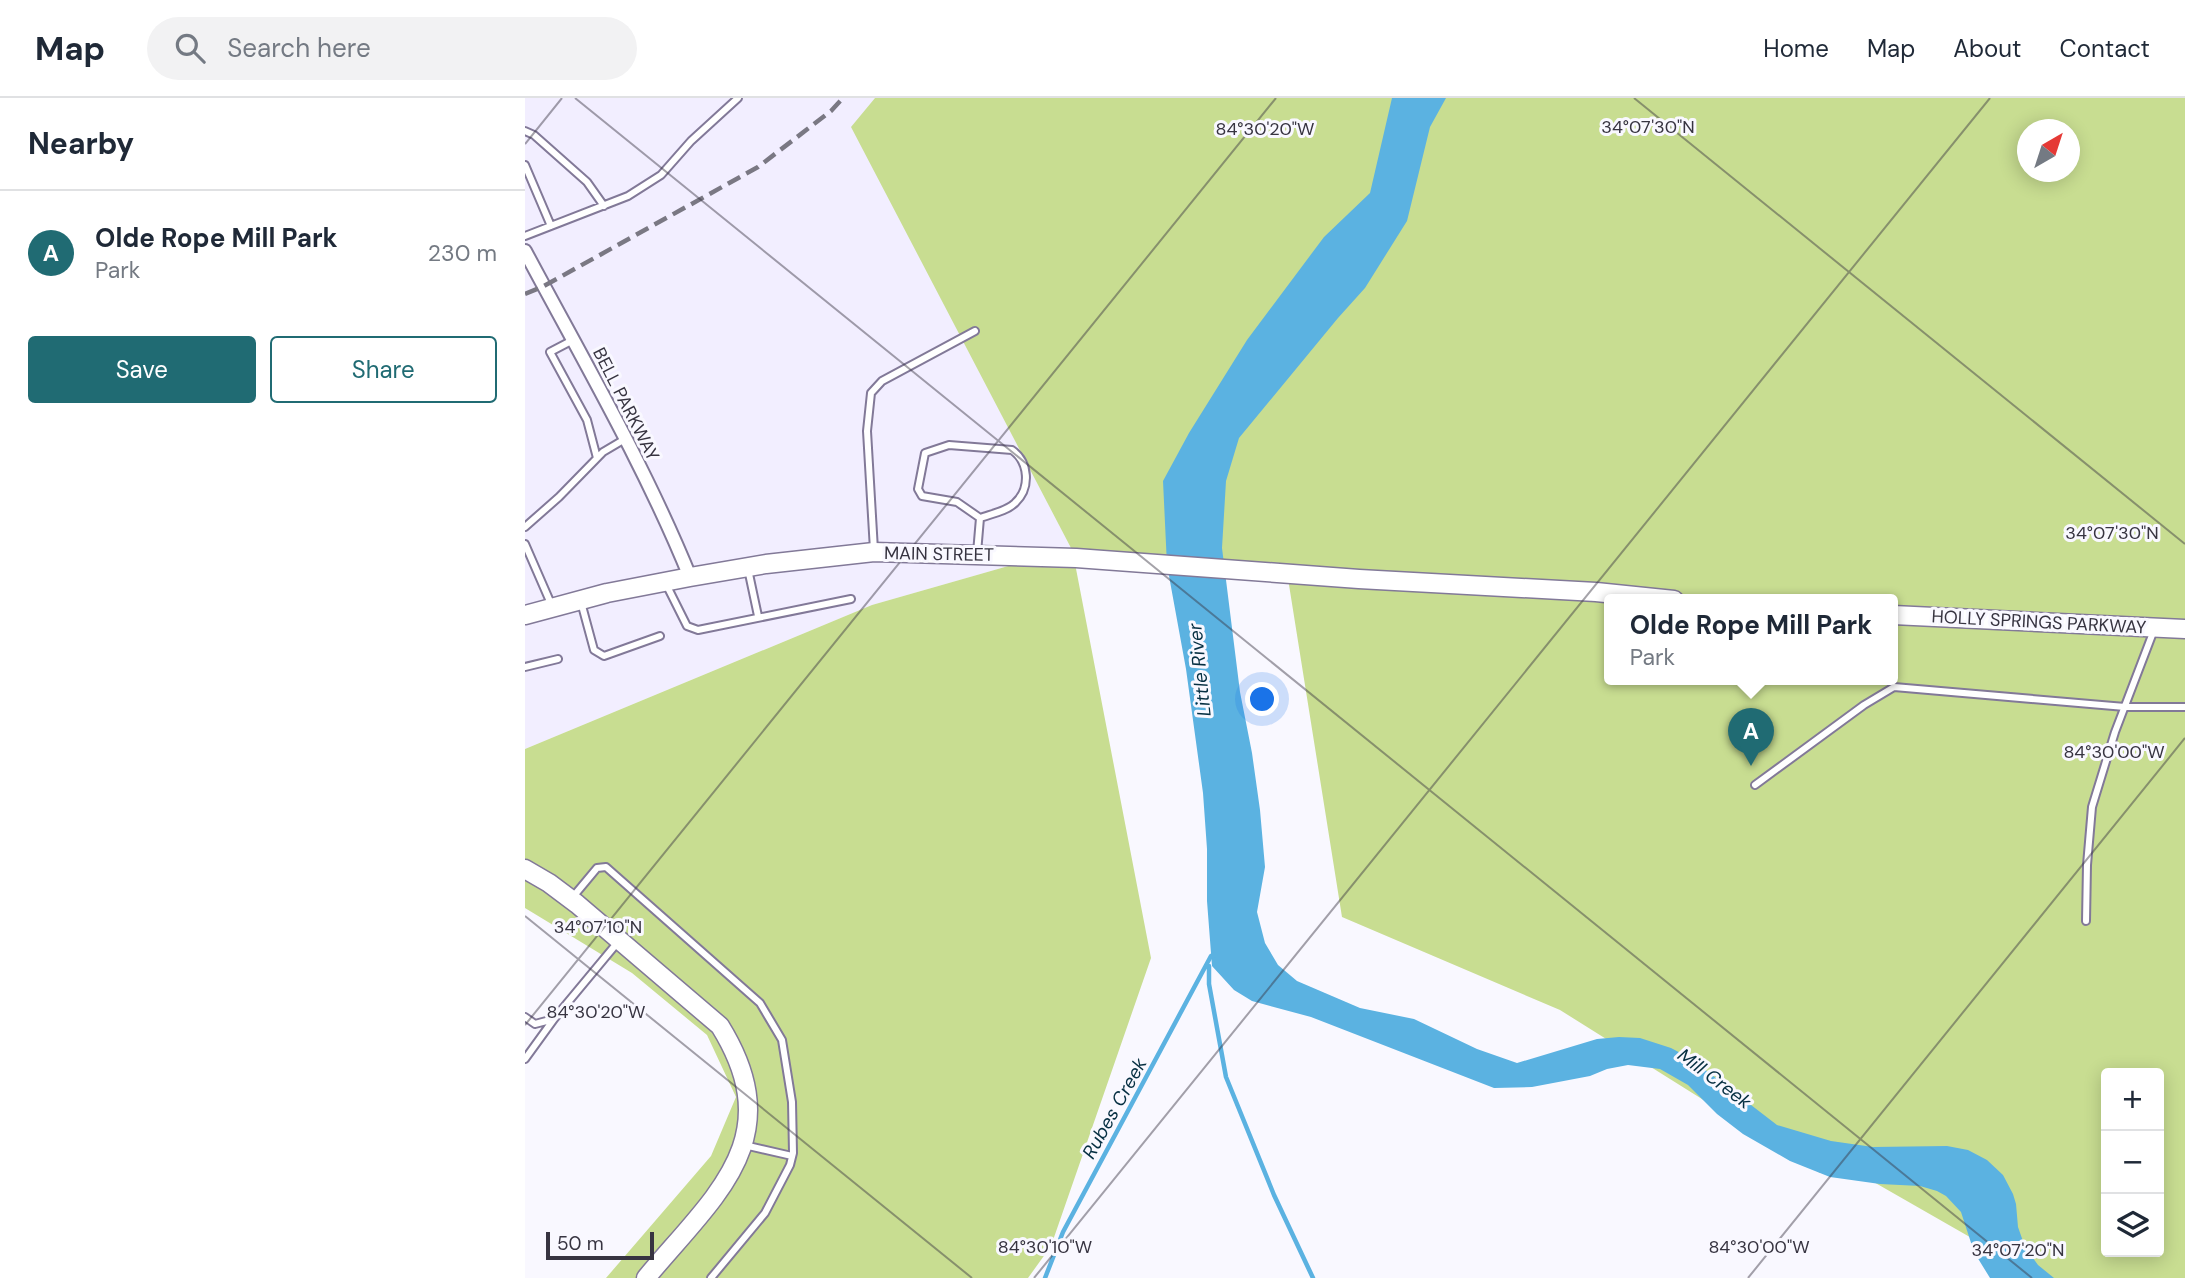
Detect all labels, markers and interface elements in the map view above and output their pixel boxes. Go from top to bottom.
search box [147,17,637,80]
text: Map [35,27,105,70]
icon: search [171,29,209,67]
text: Search here [227,31,371,65]
text: Home [1763,33,1829,64]
text: Map [1867,33,1915,64]
text: About [1953,33,2022,64]
text: Contact [2060,33,2150,64]
text: 34°07'30"N [1601,115,1695,139]
text: 84°30'20"W [1215,117,1315,141]
north arrow [2017,119,2080,182]
text: Nearby [28,124,134,163]
text: Olde Rope Mill Park [95,221,338,255]
text: A [43,238,59,268]
text: 230 m [428,238,497,268]
text: Park [95,255,140,285]
button: Save [28,336,256,403]
button: Share [270,336,497,403]
street label: BELL PARKWAY [587,343,665,465]
text: 34°07'30"N [2065,521,2159,545]
street label: MAIN STREET [884,541,994,567]
popup [1604,594,1898,685]
street label: HOLLY SPRINGS PARKWAY [1931,604,2148,640]
text: Olde Rope Mill Park [1630,608,1872,642]
water label: Little River [1182,621,1217,718]
text: Park [1630,642,1675,672]
your location [1245,682,1279,716]
pin: A [1728,708,1774,766]
text: 84°30'00"W [2063,740,2165,764]
text: 34°07'10"N [554,915,642,939]
text: 84°30'20"W [546,1000,646,1024]
water label: Mill Creek [1673,1042,1757,1115]
water label: Rubes Creek [1076,1053,1153,1163]
map controls [2101,1068,2164,1257]
button: + [2101,1068,2164,1131]
button: − [2101,1131,2164,1194]
button: layers [2101,1194,2164,1257]
scale bar [546,1229,655,1261]
text: 50 m [557,1231,604,1256]
text: 84°30'10"W [998,1235,1092,1259]
text: 84°30'00"W [1708,1235,1810,1259]
text: 34°07'20"N [1972,1238,2065,1262]

